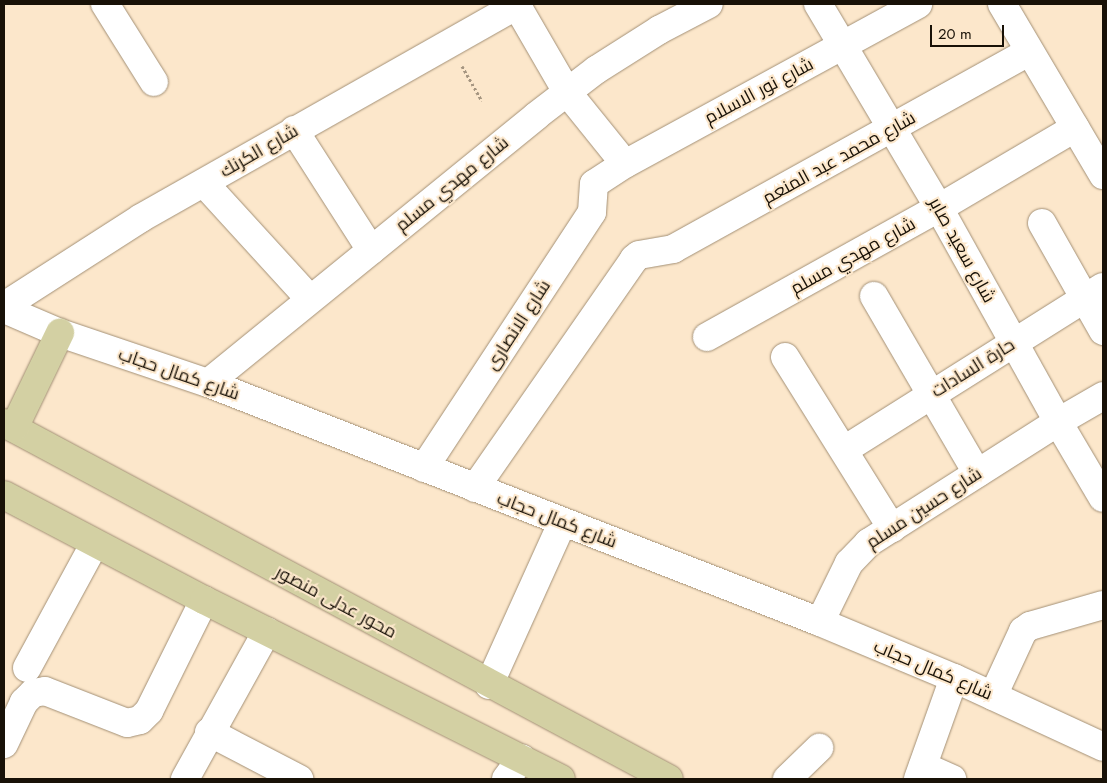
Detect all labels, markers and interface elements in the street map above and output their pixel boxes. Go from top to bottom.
scale bar [932,15,1006,47]
text: 20 m [938,23,972,45]
street label: شارع نور الاسلام [701,53,817,129]
street label: شارع محمد عبد المنعم [759,107,919,209]
street label: شارع الكرنك [216,120,302,182]
street label: شارع مهدي مسلم [391,132,513,236]
street label: شارع سعيد صابر [924,194,1000,306]
street label: شارع مهدي مسلم [787,213,919,299]
street label: شارع الانصارى [481,276,555,374]
street label: حارة السادات [927,334,1019,402]
street label: شارع كمال حجاب [116,343,242,405]
street label: شارع حسين مسلم [862,463,986,553]
street label: شارع كمال حجاب [494,487,620,553]
street label: محور عدلى منصور [272,561,400,643]
street label: شارع كمال حجاب [870,635,996,705]

